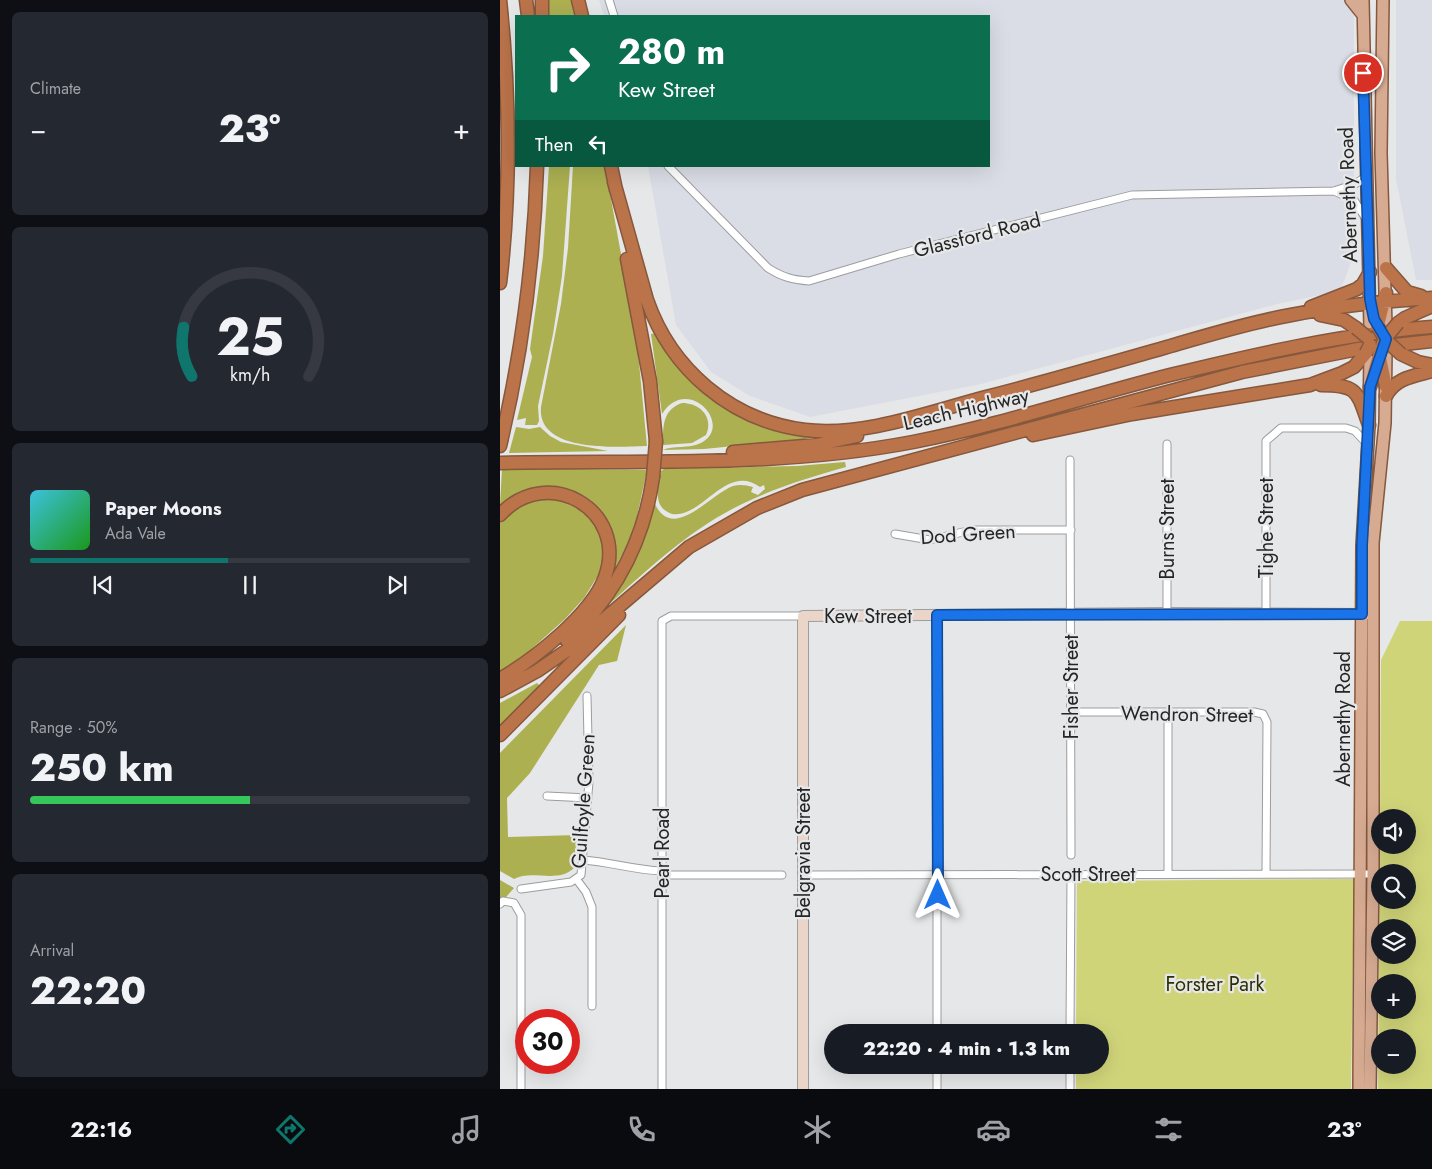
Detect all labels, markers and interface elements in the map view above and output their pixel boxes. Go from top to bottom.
text: 280 m [618,27,725,77]
icon: right [535,35,600,100]
pin [1342,52,1384,94]
icon: arrive [1349,59,1377,87]
text: Kew Street [618,73,715,105]
text: Climate [30,77,81,100]
text: 23° [219,101,281,156]
text: − [30,109,47,150]
text: + [453,109,470,150]
street label: Abernethy Road [1332,127,1365,263]
icon: left [584,130,612,158]
text: Then [535,131,574,158]
street label: Glassford Road [911,206,1044,265]
text: 25 [216,299,284,375]
text: km/h [230,362,270,388]
street label: Leach Highway [900,381,1032,438]
street label: Burns Street [1153,478,1182,579]
street label: Tighe Street [1252,478,1281,578]
text: Paper Moons [105,495,222,522]
street label: Dod Green [920,517,1016,552]
text: Ada Vale [105,522,166,545]
icon: previous [89,571,117,599]
icon: pause [236,571,264,599]
icon: next [383,571,411,599]
street label: Kew Street [824,602,912,631]
street label: Fisher Street [1057,634,1086,739]
street label: Abernethy Road [1329,651,1358,787]
street label: Wendron Street [1121,699,1253,730]
text: Range · 50% [30,716,117,739]
street label: Guilfoyle Green [564,733,603,869]
text: 250 km [30,740,174,795]
street label: Belgravia Street [789,787,818,919]
street label: Pearl Road [648,808,677,898]
map controls [1371,809,1416,1074]
button: sound [1371,809,1416,854]
street label: Scott Street [1041,860,1136,889]
button: search [1371,864,1416,909]
position arrow [911,868,963,920]
button: layers [1371,919,1416,964]
text: Arrival [30,939,74,962]
text: 22:20 [30,963,146,1018]
park label: Forster Park [1166,970,1265,999]
button: + [1371,974,1416,1019]
speed limit sign: 30 [515,1009,580,1074]
button: − [1371,1029,1416,1074]
text: 22:20 · 4 min · 1.3 km [863,1035,1070,1062]
icon: directions [273,1112,308,1147]
icon: music [449,1112,484,1147]
icon: phone [624,1112,659,1147]
icon: climate [800,1112,835,1147]
icon: car [976,1112,1011,1147]
icon: filters [1151,1112,1186,1147]
text: 22:16 [70,1113,132,1145]
text: 23° [1327,1113,1362,1145]

